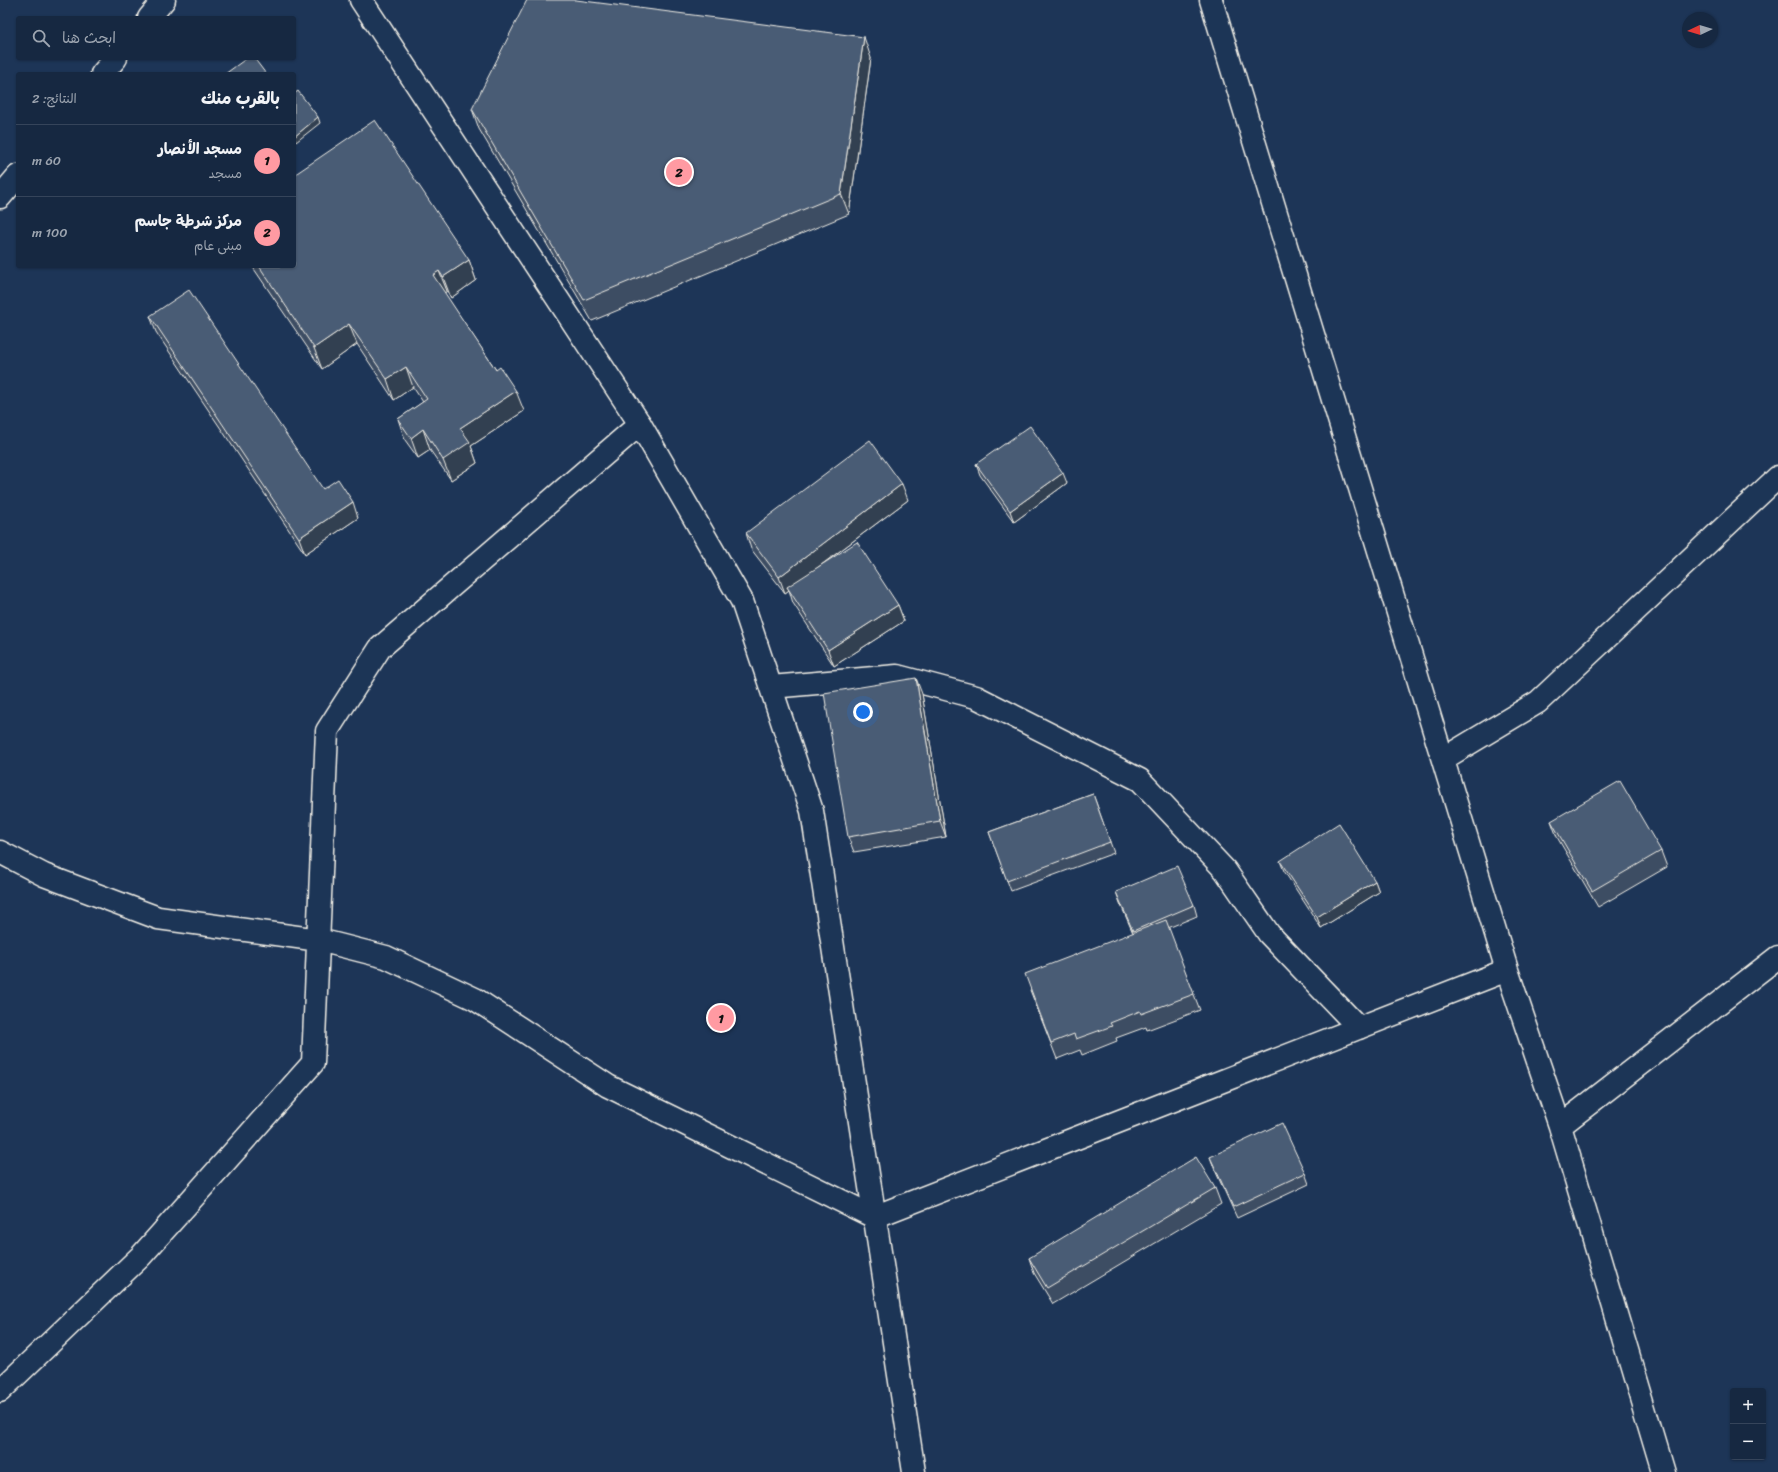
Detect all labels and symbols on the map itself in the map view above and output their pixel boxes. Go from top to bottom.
north arrow [1682,12,1718,48]
pin: 2 [666,157,692,187]
your location [853,702,873,722]
pin: 1 [708,1003,734,1033]

